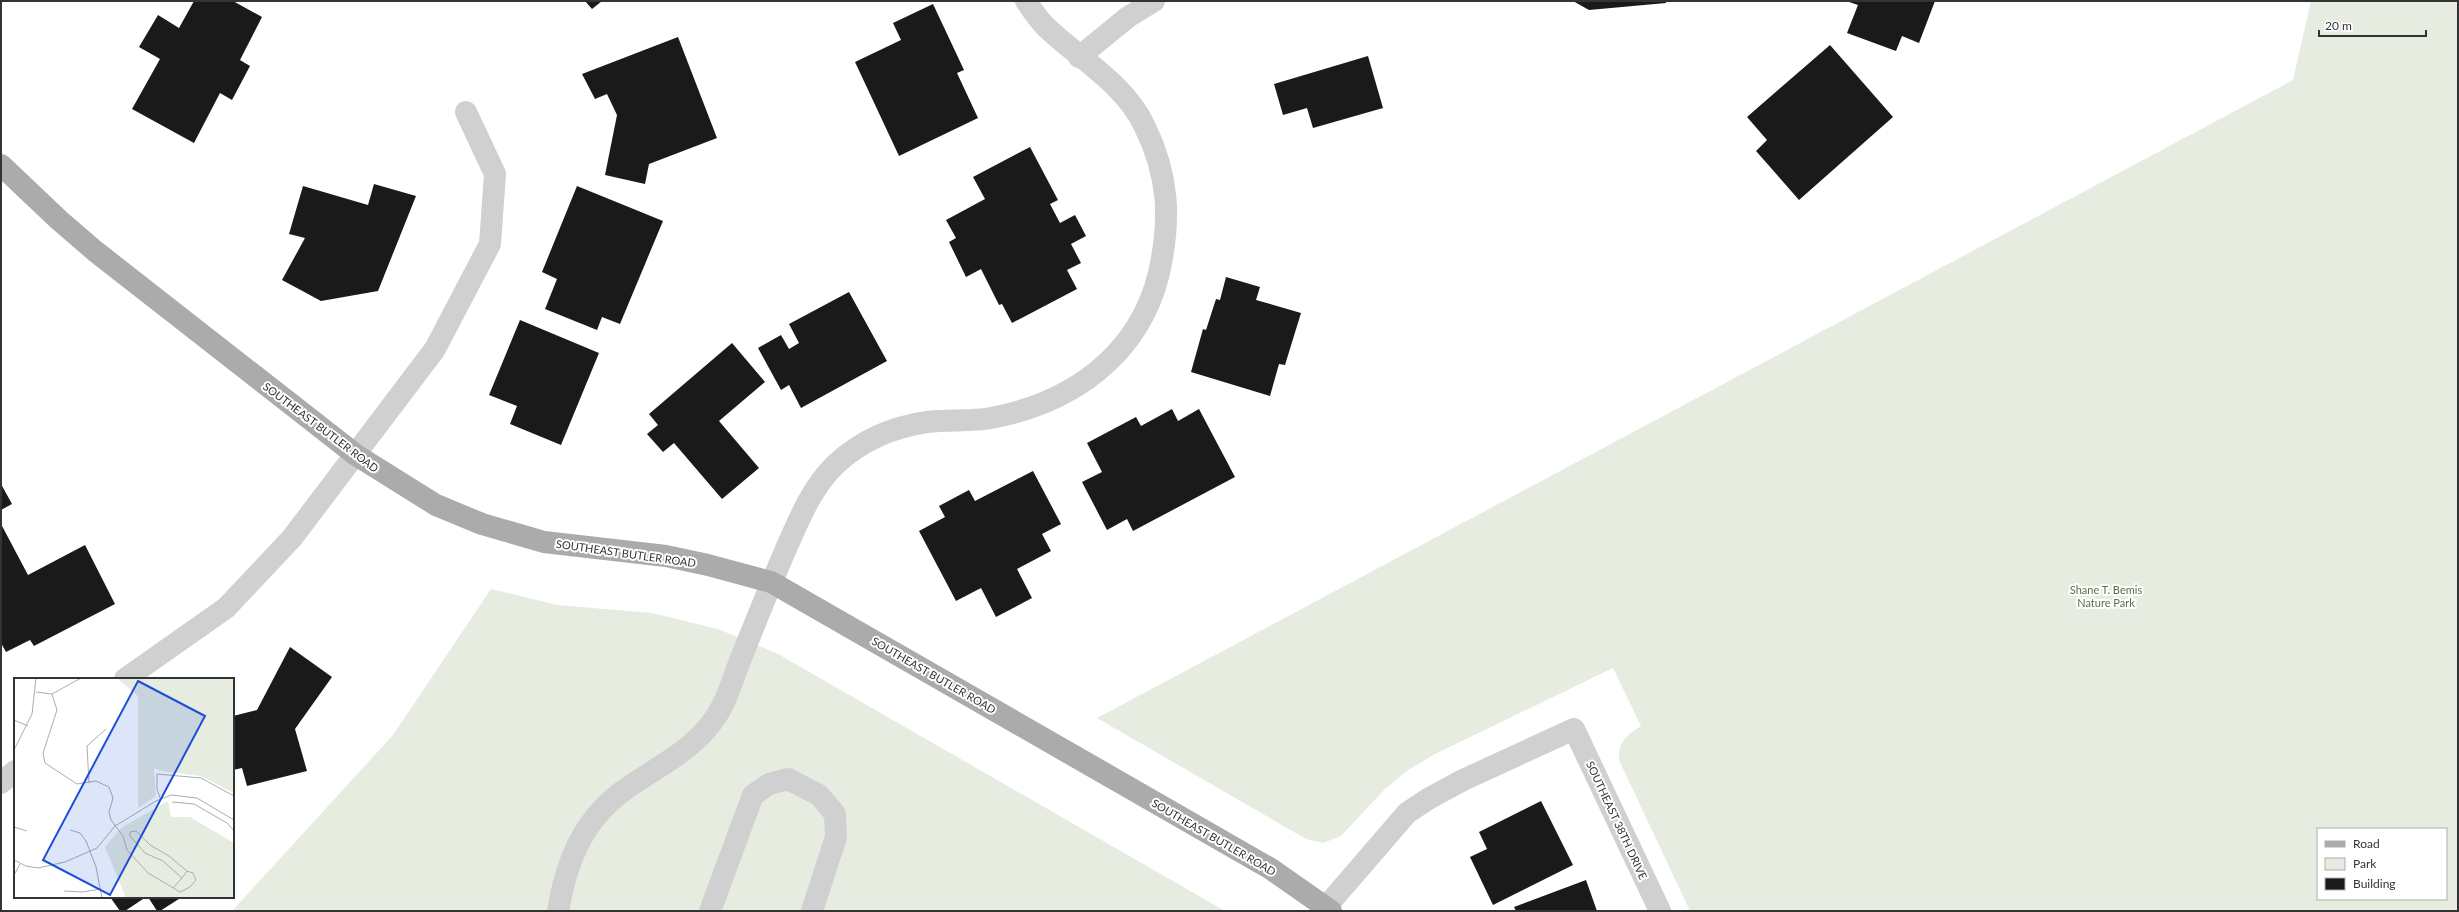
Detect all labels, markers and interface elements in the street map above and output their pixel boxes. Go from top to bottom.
scale bar [2319,12,2426,38]
text: 20 m [2325,18,2352,33]
street label: SOUTHEAST BUTLER ROAD [261,379,381,475]
street label: SOUTHEAST BUTLER ROAD [555,537,697,569]
park label: Shane T. Bemis Nature Park [2070,583,2142,609]
street label: SOUTHEAST BUTLER ROAD [870,634,998,716]
inset map [14,678,234,898]
street label: SOUTHEAST 38TH DRIVE [1584,759,1650,881]
street label: SOUTHEAST BUTLER ROAD [1150,796,1278,878]
legend [2317,828,2447,900]
text: Road [2353,836,2380,851]
text: Park [2353,856,2377,871]
text: Building [2353,876,2396,891]

